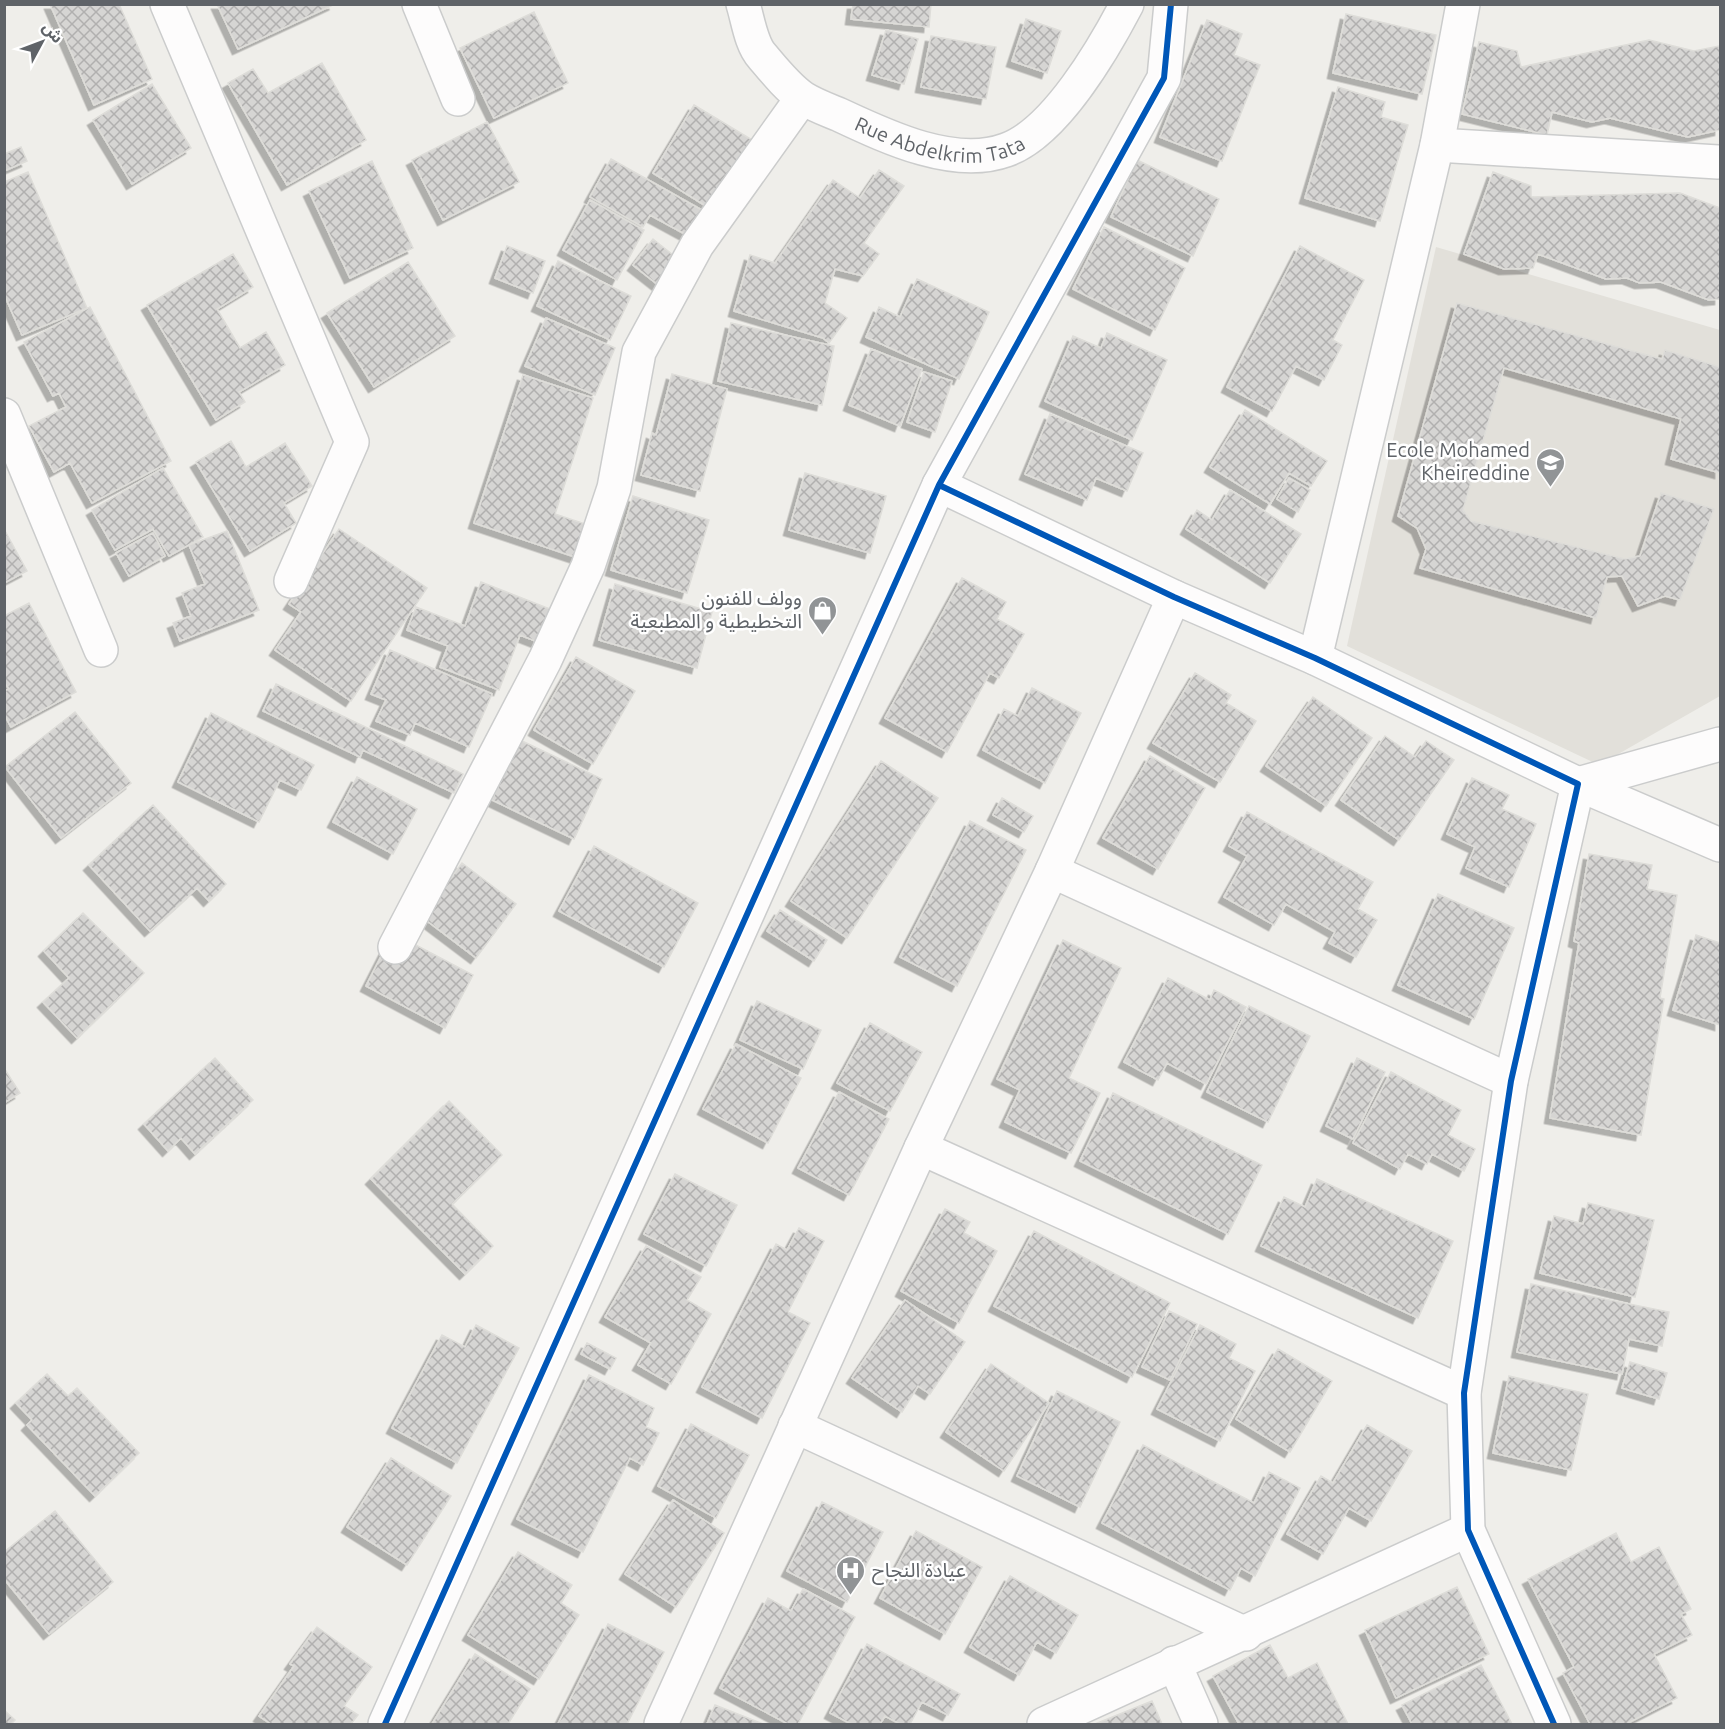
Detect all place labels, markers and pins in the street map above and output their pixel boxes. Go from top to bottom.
place label: Ecole Mohamed Kheireddine [1386,438,1530,484]
school or university icon: Ecole Mohamed Kheireddine [1535,446,1567,488]
place label: وولف للفنون التخطيطية و المطبعية [631,586,802,633]
shop icon: وولف للفنون التخطيطية و المطبعية [807,594,839,636]
hospital icon: عيادة النجاح [835,1554,867,1596]
place label: عيادة النجاح [872,1558,966,1585]

